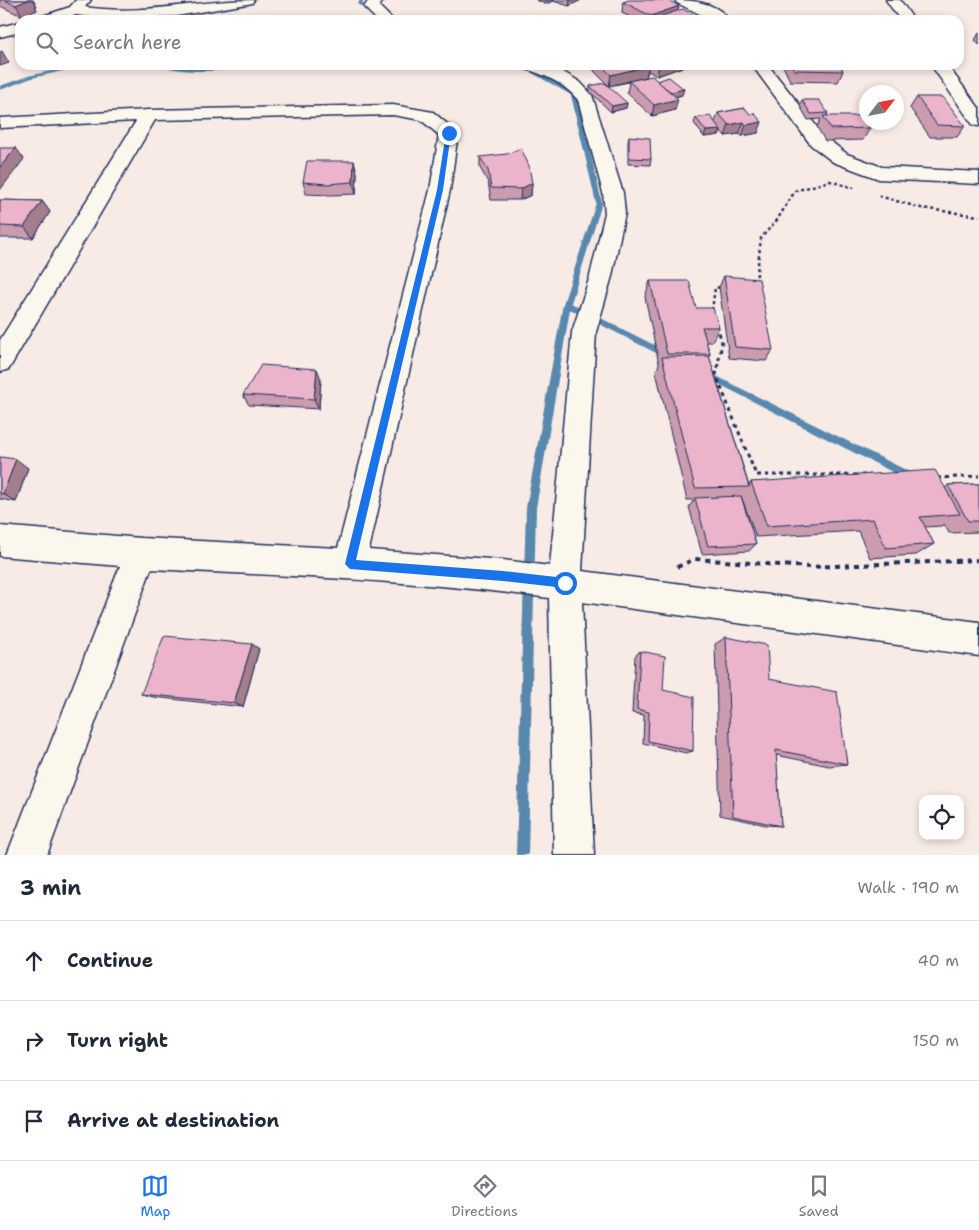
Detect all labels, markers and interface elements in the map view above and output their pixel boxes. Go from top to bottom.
search box [15,15,964,70]
icon: search [33,29,61,57]
text: Search here [73,30,182,55]
north arrow [859,85,904,130]
route end [438,122,461,145]
route start [554,572,577,595]
map controls [919,795,964,840]
button: locate [919,795,964,840]
text: 3 min [20,874,81,902]
text: Walk · 190 m [857,877,959,898]
icon: ahead [20,947,48,975]
text: Continue [67,948,153,973]
text: 40 m [917,950,959,971]
icon: right [20,1027,48,1055]
text: Turn right [67,1028,168,1053]
text: 150 m [912,1030,959,1051]
icon: arrive [20,1107,48,1135]
text: Arrive at destination [67,1108,279,1133]
tab: Map [140,1172,170,1220]
tab: Directions [451,1172,518,1220]
tab: Saved [799,1172,839,1220]

